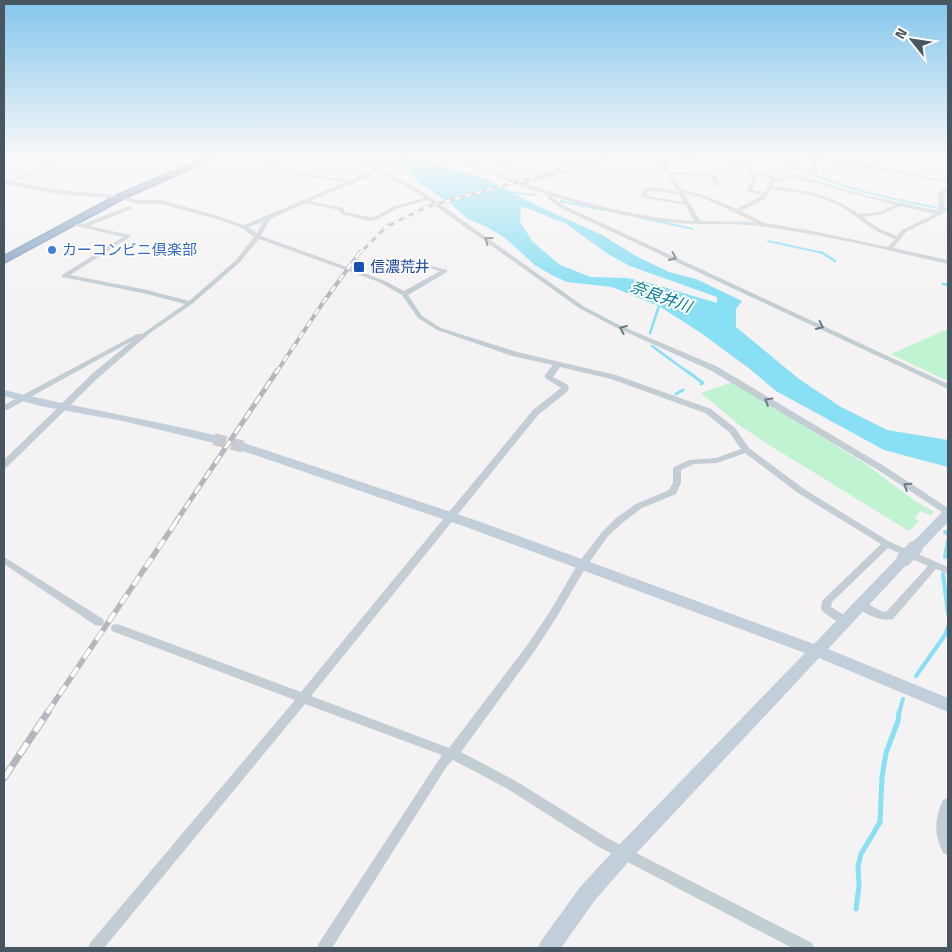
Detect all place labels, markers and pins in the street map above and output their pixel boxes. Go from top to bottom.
place label: カーコンビニ倶楽部 [62,238,197,261]
marker: カーコンビニ倶楽部 [46,244,58,256]
place label: 信濃荒井 [370,255,430,278]
marker: 信濃荒井 [352,260,366,274]

